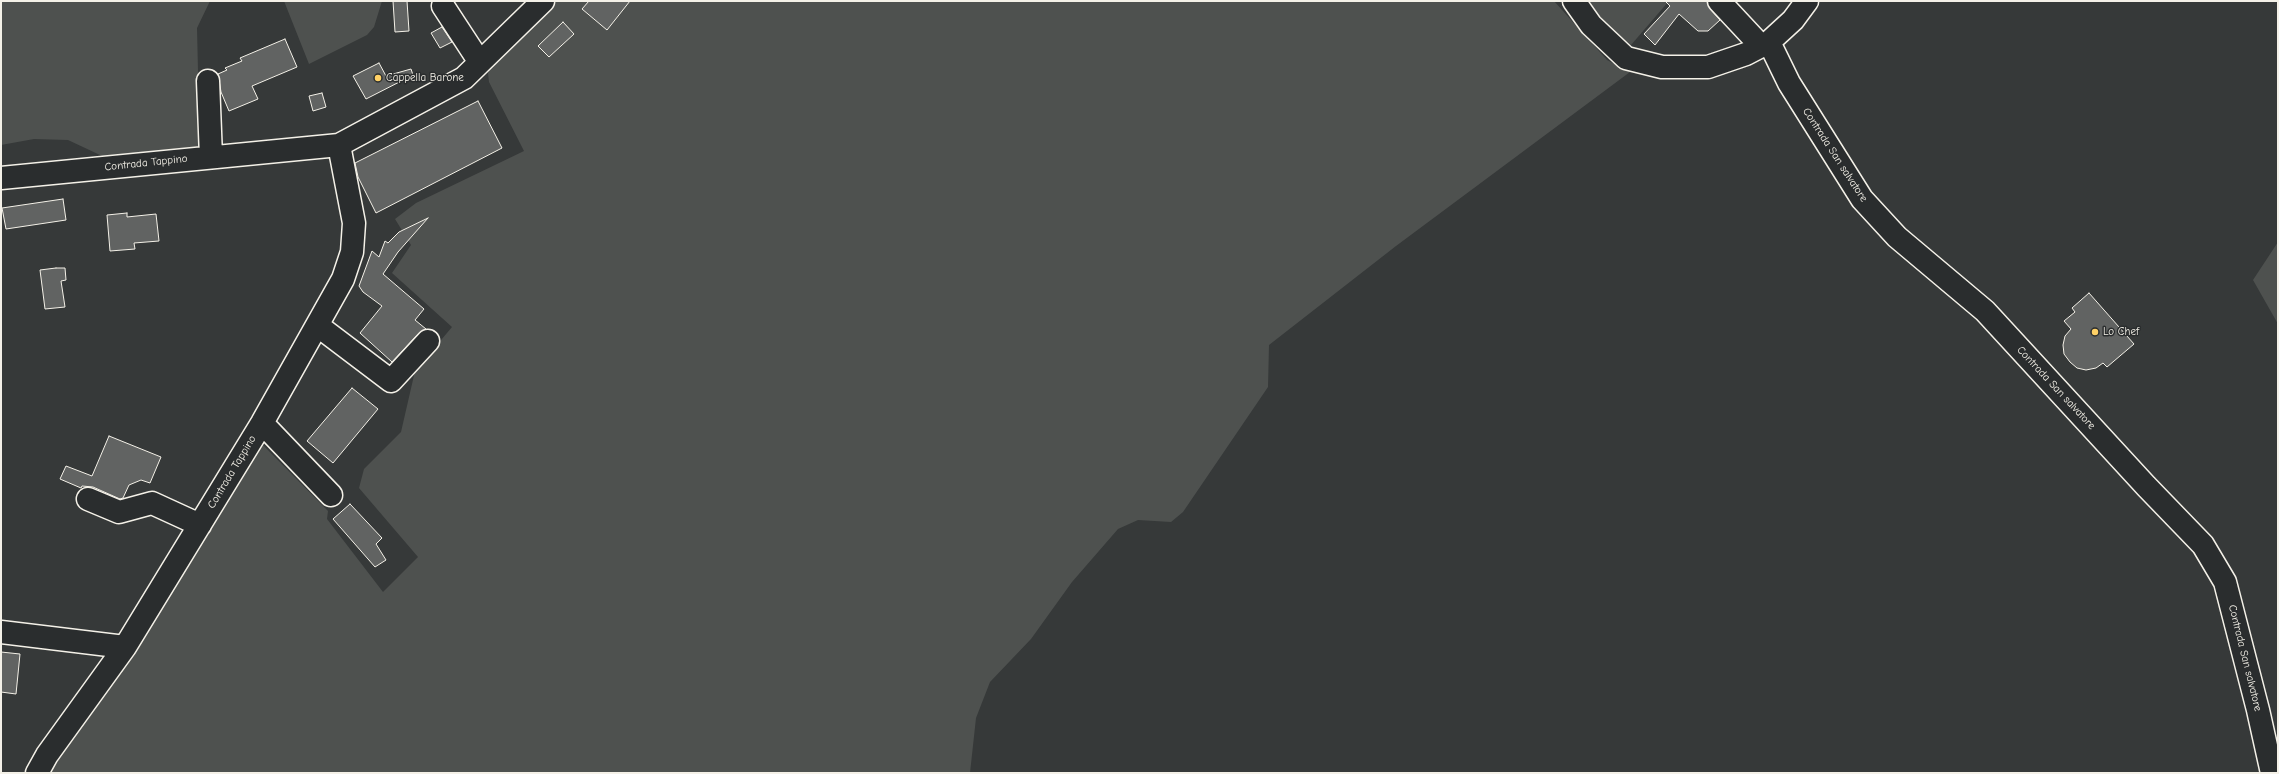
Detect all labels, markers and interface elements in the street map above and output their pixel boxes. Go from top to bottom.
place label: Cappella Barone [386,71,464,85]
marker: Cappella Barone [373,73,383,83]
street label: Contrada San salvatore [1800,106,1870,204]
street label: Contrada Tappino [104,152,188,174]
place label: Lo Chef [2103,325,2139,339]
marker: Lo Chef [2090,327,2100,337]
street label: Contrada San salvatore [2014,344,2098,432]
street label: Contrada Tappino [205,433,259,511]
street label: Contrada San salvatore [2225,603,2265,713]

